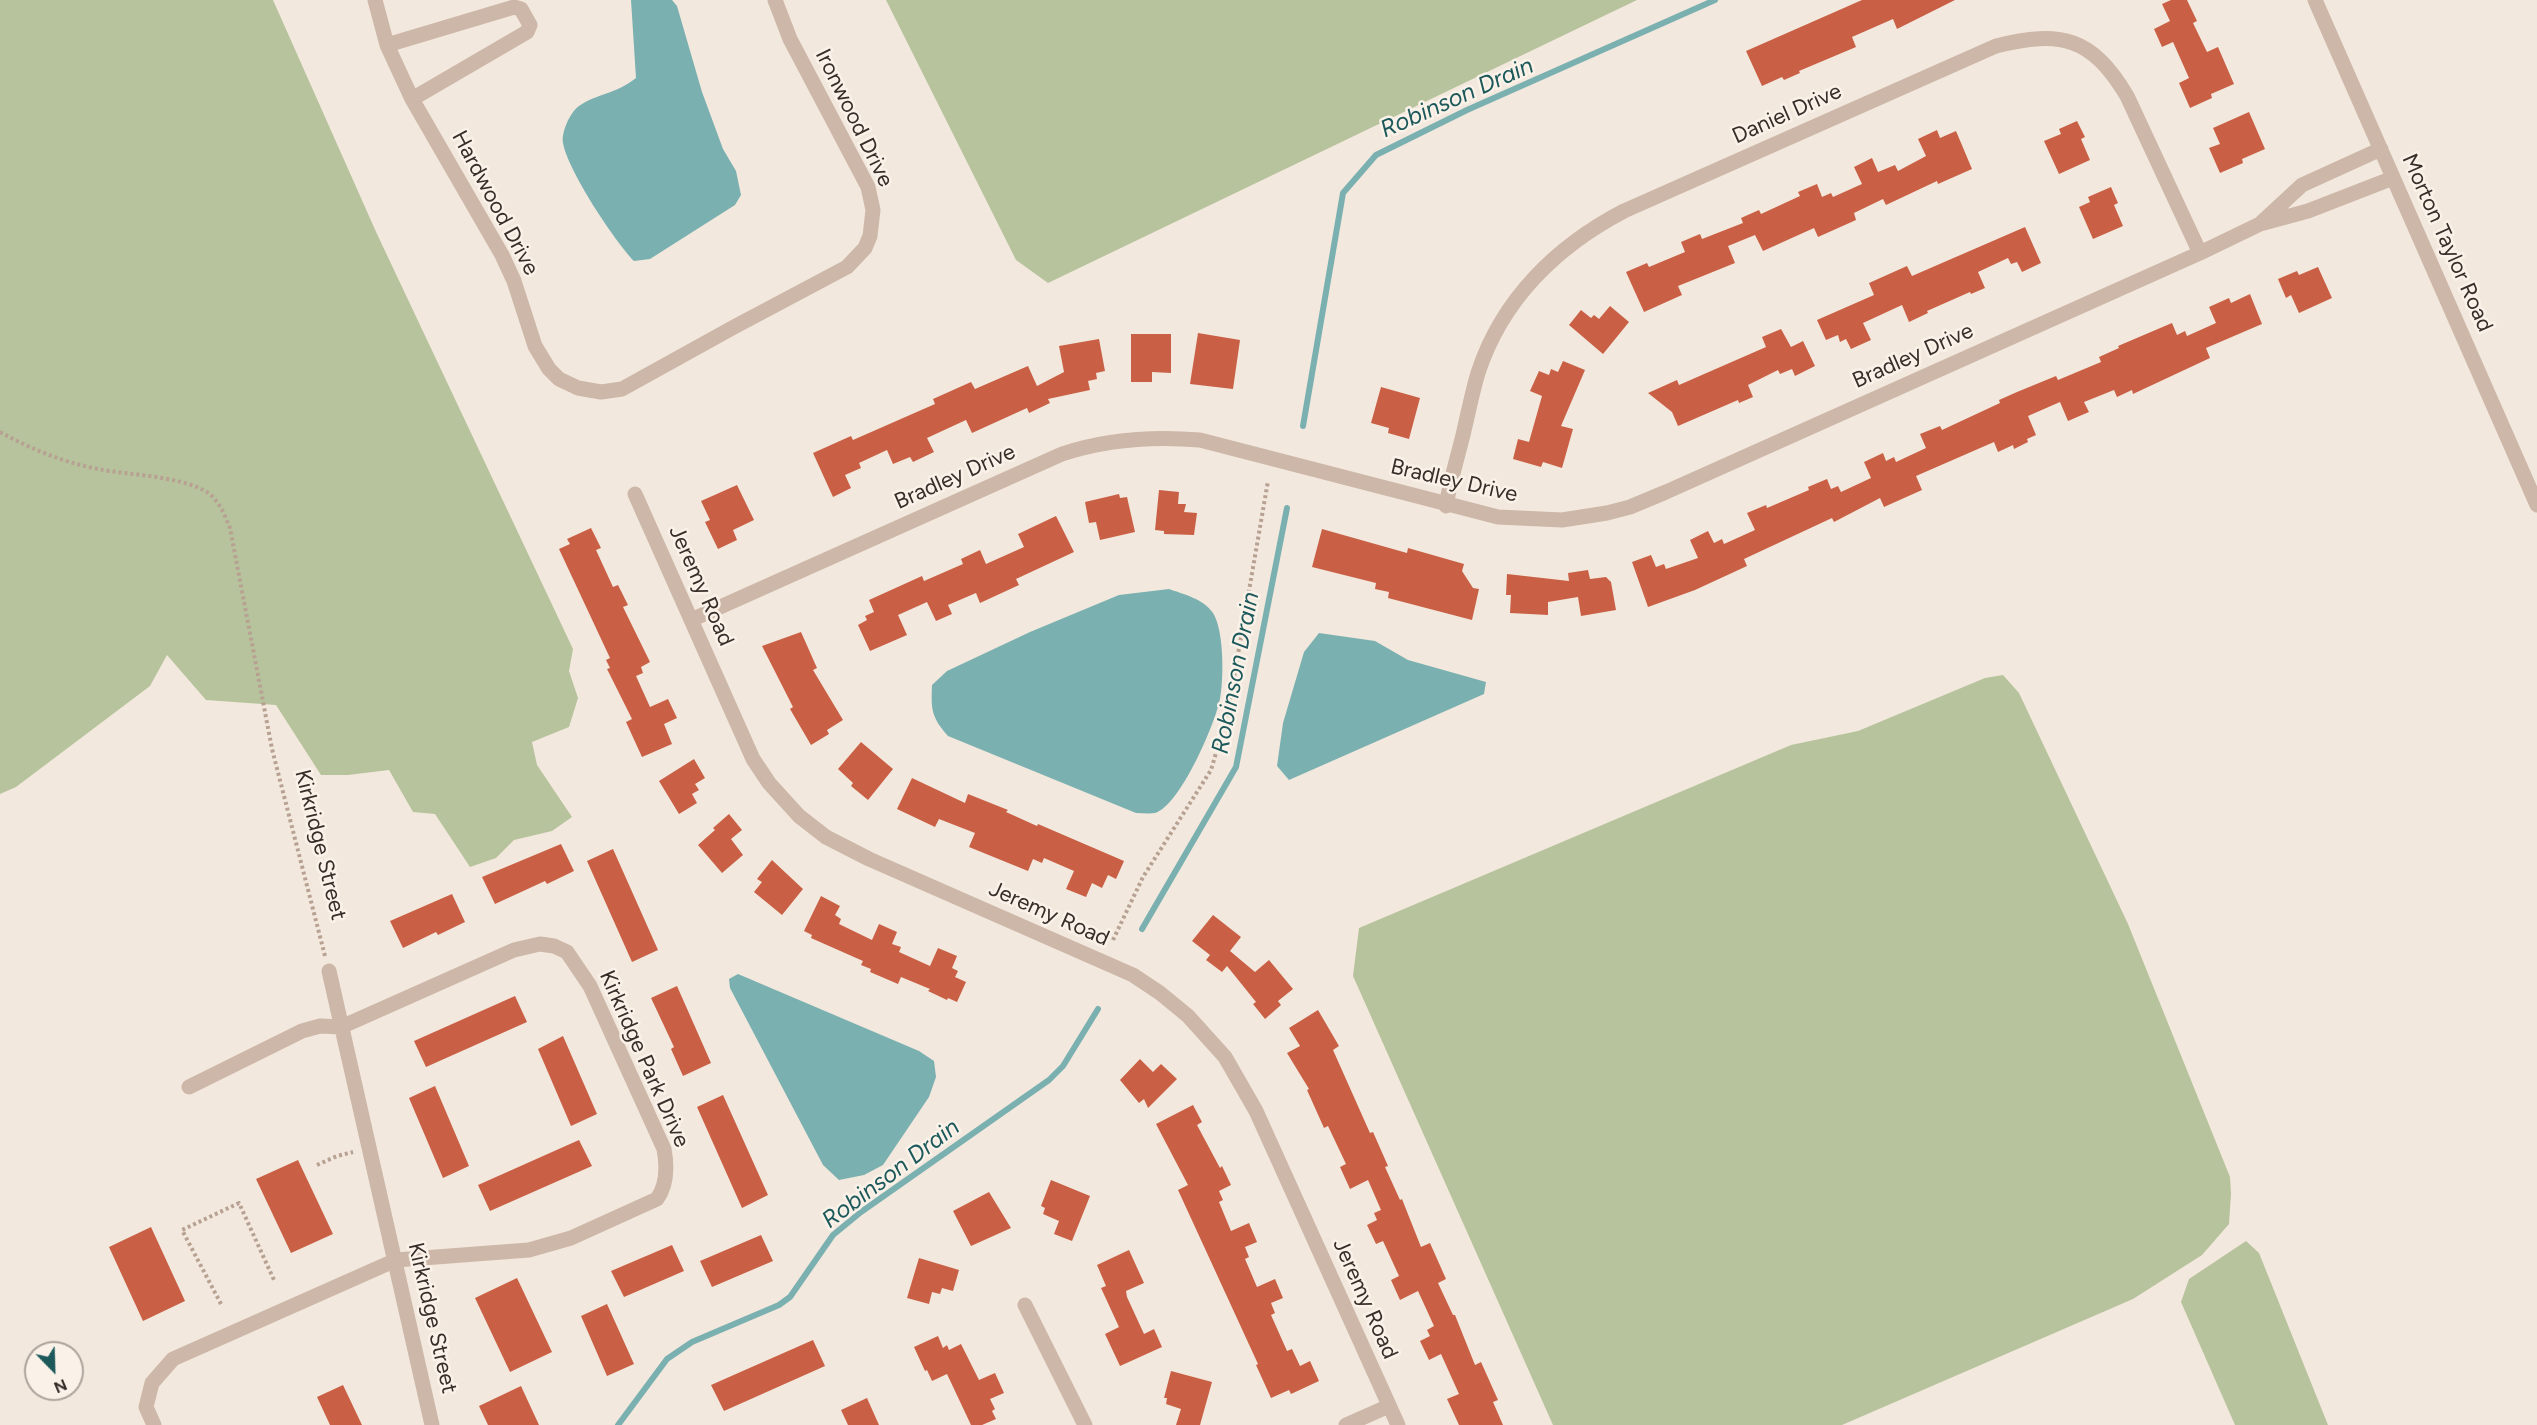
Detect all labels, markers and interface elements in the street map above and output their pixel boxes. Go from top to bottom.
street label: Ironwood Drive [809,45,899,191]
water label: Robinson Drain [1376,51,1538,145]
street label: Daniel Drive [1728,78,1846,150]
street label: Hardwood Drive [446,126,544,280]
street label: Morton Taylor Road [2396,150,2498,336]
street label: Bradley Drive [1849,318,1977,394]
street label: Bradley Drive [891,439,1019,515]
street label: Bradley Drive [1388,454,1520,508]
street label: Jeremy Road [663,522,739,650]
water label: Robinson Drain [1206,590,1266,756]
street label: Kirkridge Street [289,767,351,923]
street label: Jeremy Road [985,876,1113,952]
street label: Kirkridge Park Drive [593,967,695,1151]
water label: Robinson Drain [817,1113,965,1235]
street label: Jeremy Road [1327,1235,1403,1363]
street label: Kirkridge Street [402,1240,462,1396]
north arrow [24,1341,84,1401]
text: N [51,1375,70,1397]

